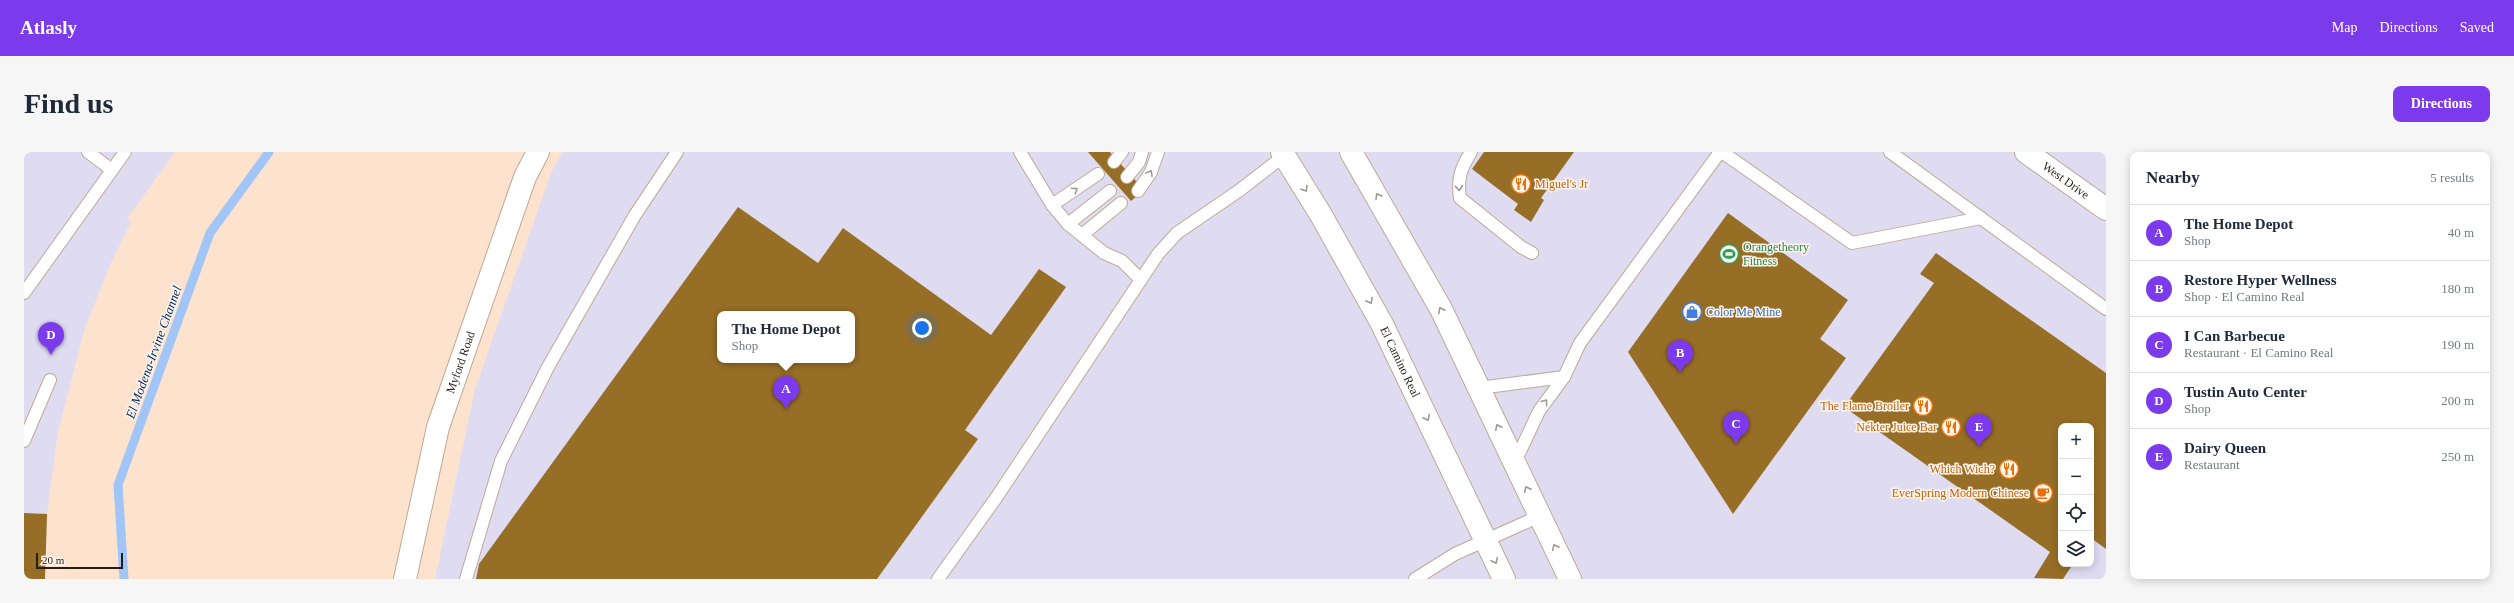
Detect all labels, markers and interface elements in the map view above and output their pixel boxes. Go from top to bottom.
text: Atlasly [20,17,77,38]
text: Map [2332,20,2357,35]
text: Directions [2379,20,2438,35]
text: Saved [2460,20,2494,35]
button: Directions [2393,86,2490,122]
text: Find us [24,88,114,119]
street label: West Drive [2040,159,2092,202]
text: Nearby [2146,168,2200,187]
one-way arrow [1146,170,1153,177]
text: 5 results [2430,170,2474,185]
restaurant icon: Miguel's Jr [1510,173,1532,195]
place label: Miguel's Jr [1535,177,1588,191]
one-way arrow [1300,185,1308,192]
one-way arrow [1454,185,1463,191]
one-way arrow [1071,188,1078,195]
one-way arrow [1375,193,1382,200]
text: The Home Depot [2184,216,2293,232]
text: A [2154,225,2164,240]
text: 40 m [2448,225,2474,240]
text: Shop [2184,233,2211,248]
place label: Orangetheory Fitness [1743,240,1809,268]
sports icon: Orangetheory Fitness [1718,243,1740,265]
text: Restore Hyper Wellness [2184,272,2337,288]
text: B [2155,281,2163,296]
text: 180 m [2441,281,2474,296]
water label: El Modena-Irvine Channel [122,283,185,421]
text: Shop · El Camino Real [2184,289,2305,304]
one-way arrow [1365,297,1372,304]
shop icon: Color Me Mine [1681,301,1703,323]
place label: Color Me Mine [1706,305,1781,319]
one-way arrow [1438,307,1446,314]
popup [717,311,855,363]
your location [912,318,932,338]
text: The Home Depot [731,321,841,337]
pin: D [38,322,64,355]
street label: El Camino Real [1377,324,1423,400]
text: I Can Barbecue [2184,328,2285,344]
street label: Myford Road [443,329,478,395]
text: C [2154,337,2164,352]
text: 190 m [2441,337,2474,352]
text: Shop [731,338,758,353]
pin: B [1667,340,1693,373]
text: Restaurant · El Camino Real [2184,345,2333,360]
pin: A [773,376,799,409]
text: Tustin Auto Center [2184,384,2307,400]
text: D [2154,393,2164,408]
text: 200 m [2441,393,2474,408]
restaurant icon: The Flame Broiler [1912,395,1934,417]
place label: The Flame Broiler [1820,399,1909,413]
one-way arrow [1540,400,1547,407]
text: Shop [2184,401,2211,416]
pin: C [1723,411,1749,444]
one-way arrow [1422,414,1430,421]
pin: E [1966,414,1992,447]
restaurant icon: Nékter Juice Bar [1940,416,1962,438]
place label: Nékter Juice Bar [1856,420,1937,434]
one-way arrow [1495,423,1503,431]
map controls [2058,423,2094,567]
button: + [2058,423,2094,459]
text: Dairy Queen [2184,440,2266,456]
text: E [2155,449,2163,464]
text: 250 m [2441,449,2474,464]
text: Restaurant [2184,457,2240,472]
restaurant icon: Which Wich? [1998,458,2020,480]
button: − [2058,459,2094,495]
place label: Which Wich? [1929,462,1995,476]
cafe icon: EverSpring Modern Chinese [2032,482,2054,504]
one-way arrow [1524,486,1532,493]
place label: EverSpring Modern Chinese [1892,486,2029,500]
button: locate [2058,495,2094,531]
button: layers [2058,531,2094,567]
one-way arrow [1552,544,1560,552]
scale bar [36,551,123,570]
text: 20 m [42,554,64,566]
one-way arrow [1490,556,1498,564]

